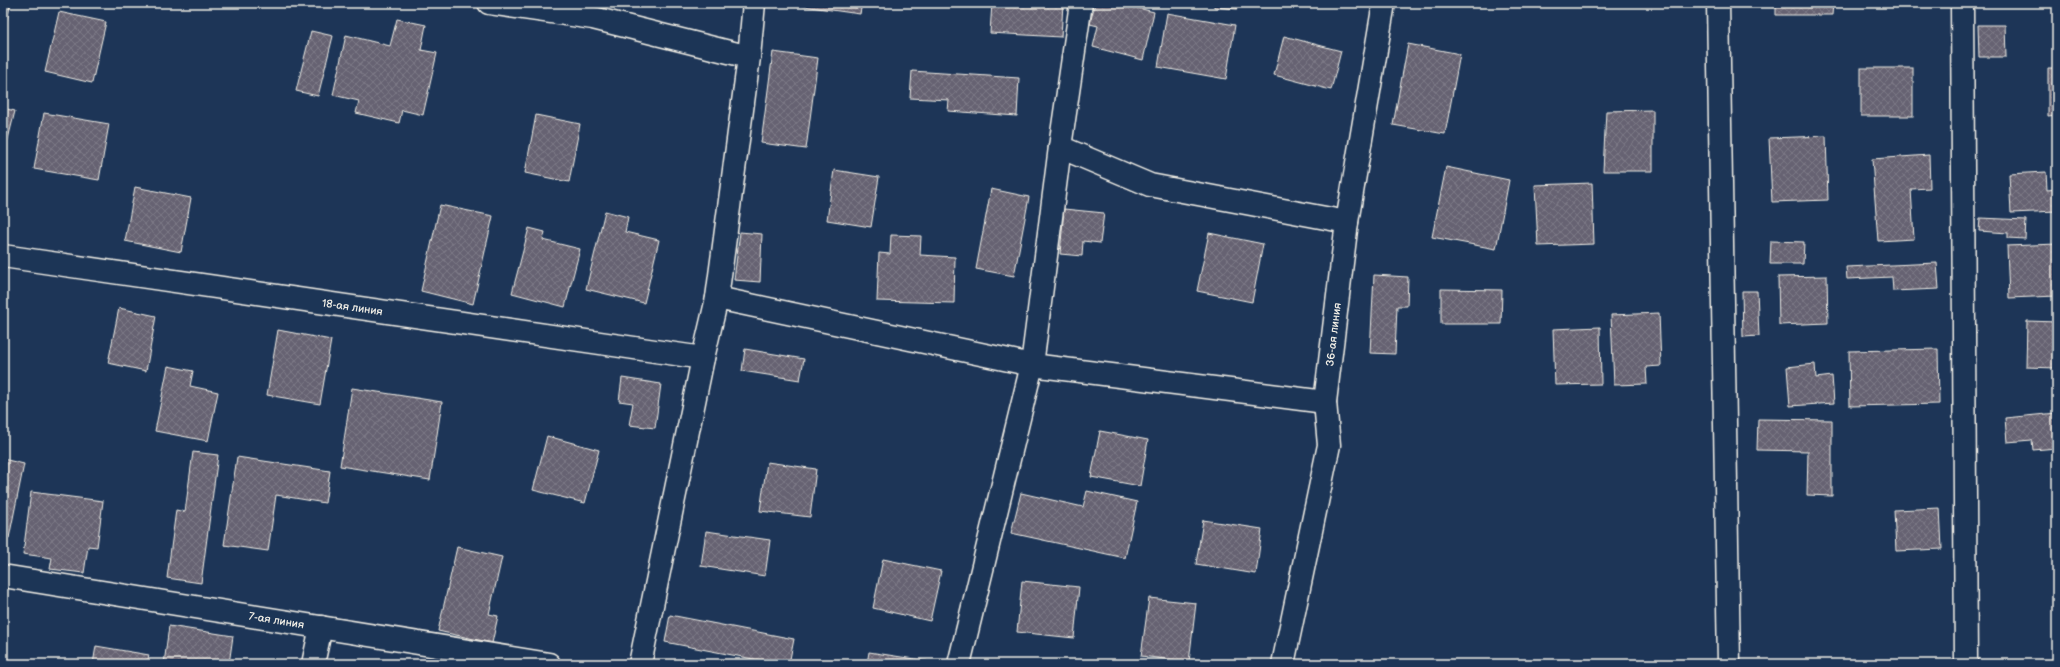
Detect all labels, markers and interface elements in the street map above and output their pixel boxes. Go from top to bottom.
street label: 18-ая линия [321,296,384,318]
street label: 36-ая линия [1323,302,1344,367]
street label: 7-ая линия [248,609,305,631]

